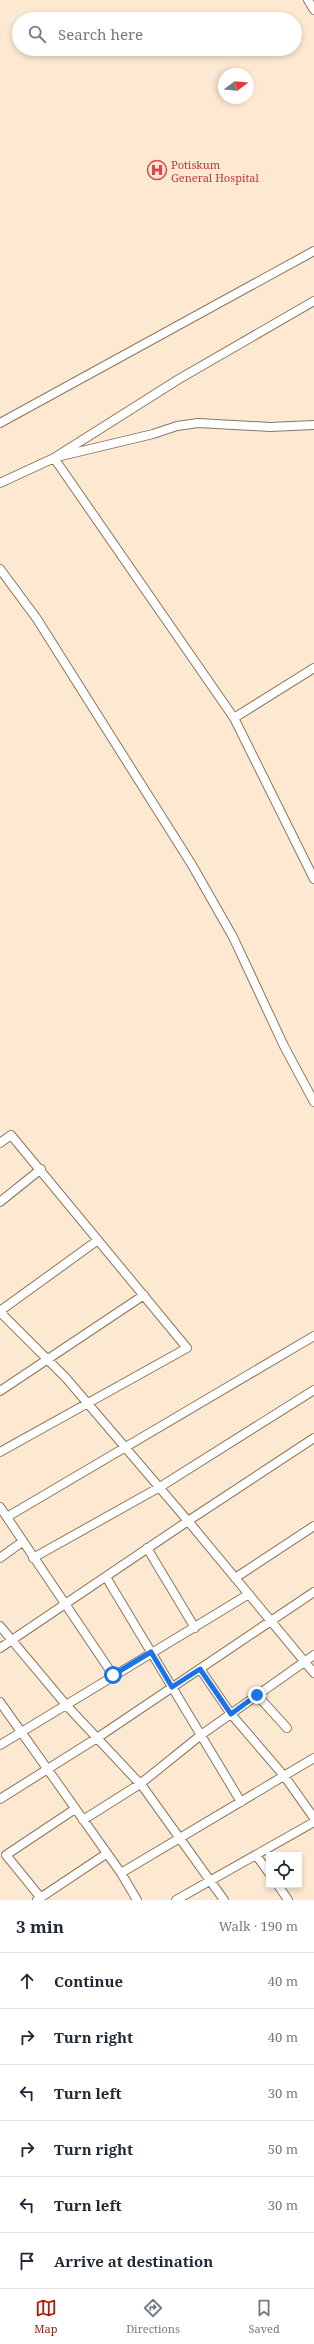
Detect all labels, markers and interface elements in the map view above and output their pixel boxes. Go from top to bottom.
search box [12,12,302,56]
icon: search [26,23,48,45]
text: Search here [58,24,143,44]
north arrow [218,68,254,104]
place label: Potiskum General Hospital [171,157,260,185]
hospital icon: Potiskum General Hospital [146,159,168,181]
route start [104,1666,122,1684]
route end [248,1686,266,1704]
map controls [266,1852,302,1888]
button: locate [266,1852,302,1888]
text: 3 min [16,1915,64,1938]
text: Walk · 190 m [219,1917,298,1935]
icon: ahead [16,1970,38,1992]
text: Continue [54,1971,123,1991]
text: 40 m [268,1972,298,1990]
icon: right [16,2026,38,2048]
text: Turn right [54,2027,133,2047]
text: 40 m [268,2028,298,2046]
icon: left [16,2082,38,2104]
text: Turn left [54,2083,122,2103]
text: 30 m [268,2084,298,2102]
icon: right [16,2138,38,2160]
text: Turn right [54,2139,133,2159]
text: 50 m [268,2140,298,2158]
icon: left [16,2194,38,2216]
text: Turn left [54,2195,122,2215]
text: 30 m [268,2196,298,2214]
icon: arrive [16,2250,38,2272]
text: Arrive at destination [54,2251,213,2271]
tab: Map [34,2297,58,2336]
tab: Directions [126,2297,180,2336]
tab: Saved [249,2297,280,2336]

